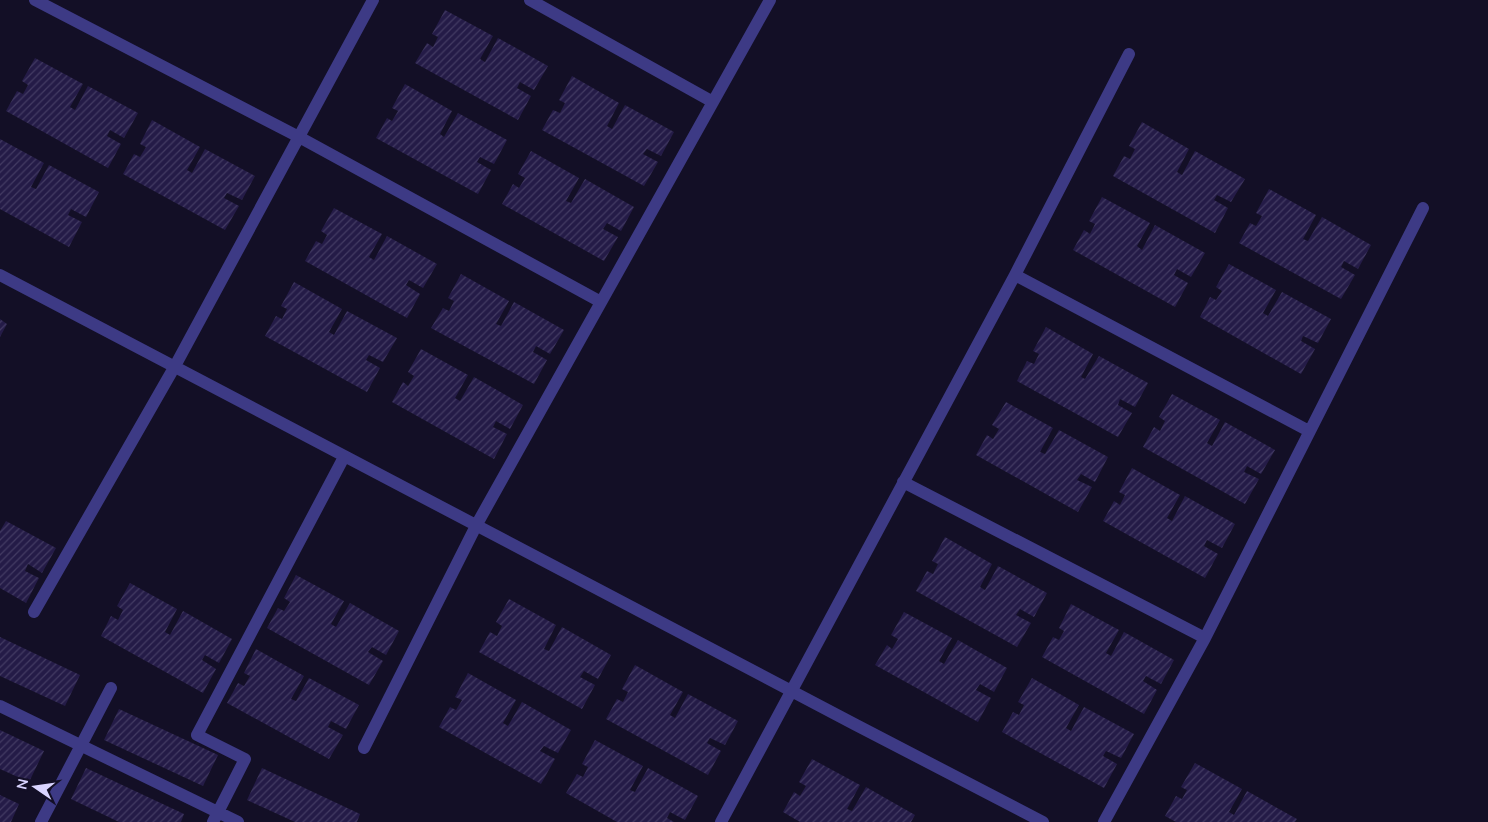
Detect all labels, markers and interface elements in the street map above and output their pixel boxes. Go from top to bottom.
north arrow [10,762,60,812]
text: N [12,777,33,791]

